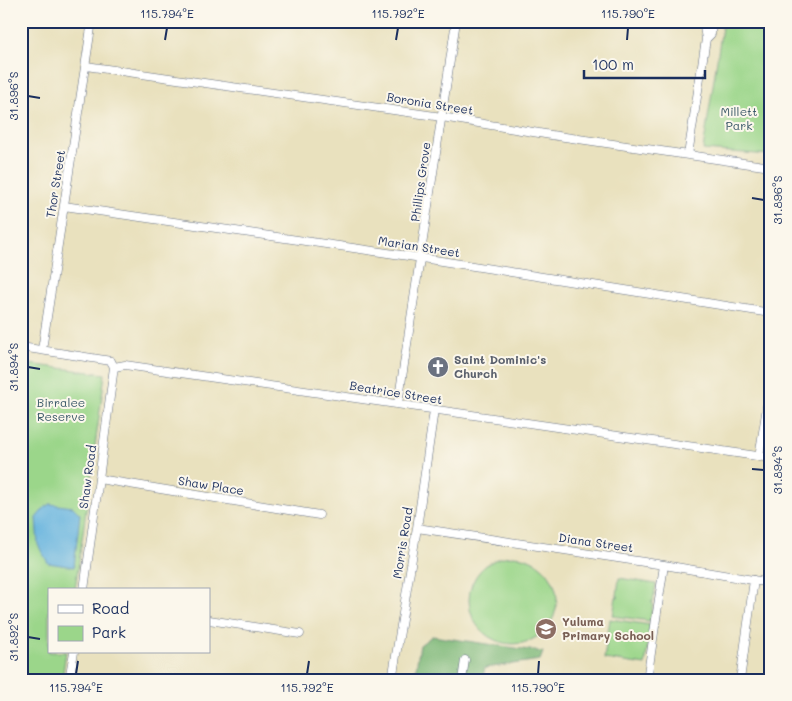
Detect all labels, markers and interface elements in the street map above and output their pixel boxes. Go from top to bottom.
text: 115.794°E [140,5,194,21]
text: 115.792°E [371,5,425,21]
text: 115.790°E [601,5,655,21]
scale bar [584,48,706,80]
text: 100 m [592,54,634,74]
text: 31.896°S [5,71,21,120]
street label: Boronia Street [386,88,475,118]
park label: Millett Park [720,103,758,133]
street label: Phillips Grove [406,141,434,223]
street label: Thor Street [42,149,68,219]
text: 31.896°S [769,175,785,224]
street label: Marian Street [377,232,461,260]
text: 31.894°S [5,342,21,391]
place label: Saint Dominic's Church [454,351,546,381]
church icon: Saint Dominic's Church [426,355,450,379]
street label: Beatrice Street [349,377,444,407]
park label: Birralee Reserve [37,394,85,424]
street label: Shaw Road [75,444,99,510]
text: 31.894°S [769,445,785,494]
street label: Shaw Place [177,472,245,498]
street label: Morris Road [388,506,416,580]
street label: Diana Street [558,529,635,555]
legend [48,588,210,654]
text: Road [92,598,129,618]
text: 31.892°S [5,613,21,661]
place label: Yuluma Primary School [562,613,654,643]
school or university icon: Yuluma Primary School [534,617,558,641]
text: Park [92,622,126,642]
text: 115.794°E [49,679,103,695]
text: 115.792°E [280,679,334,695]
text: 115.790°E [511,679,565,695]

